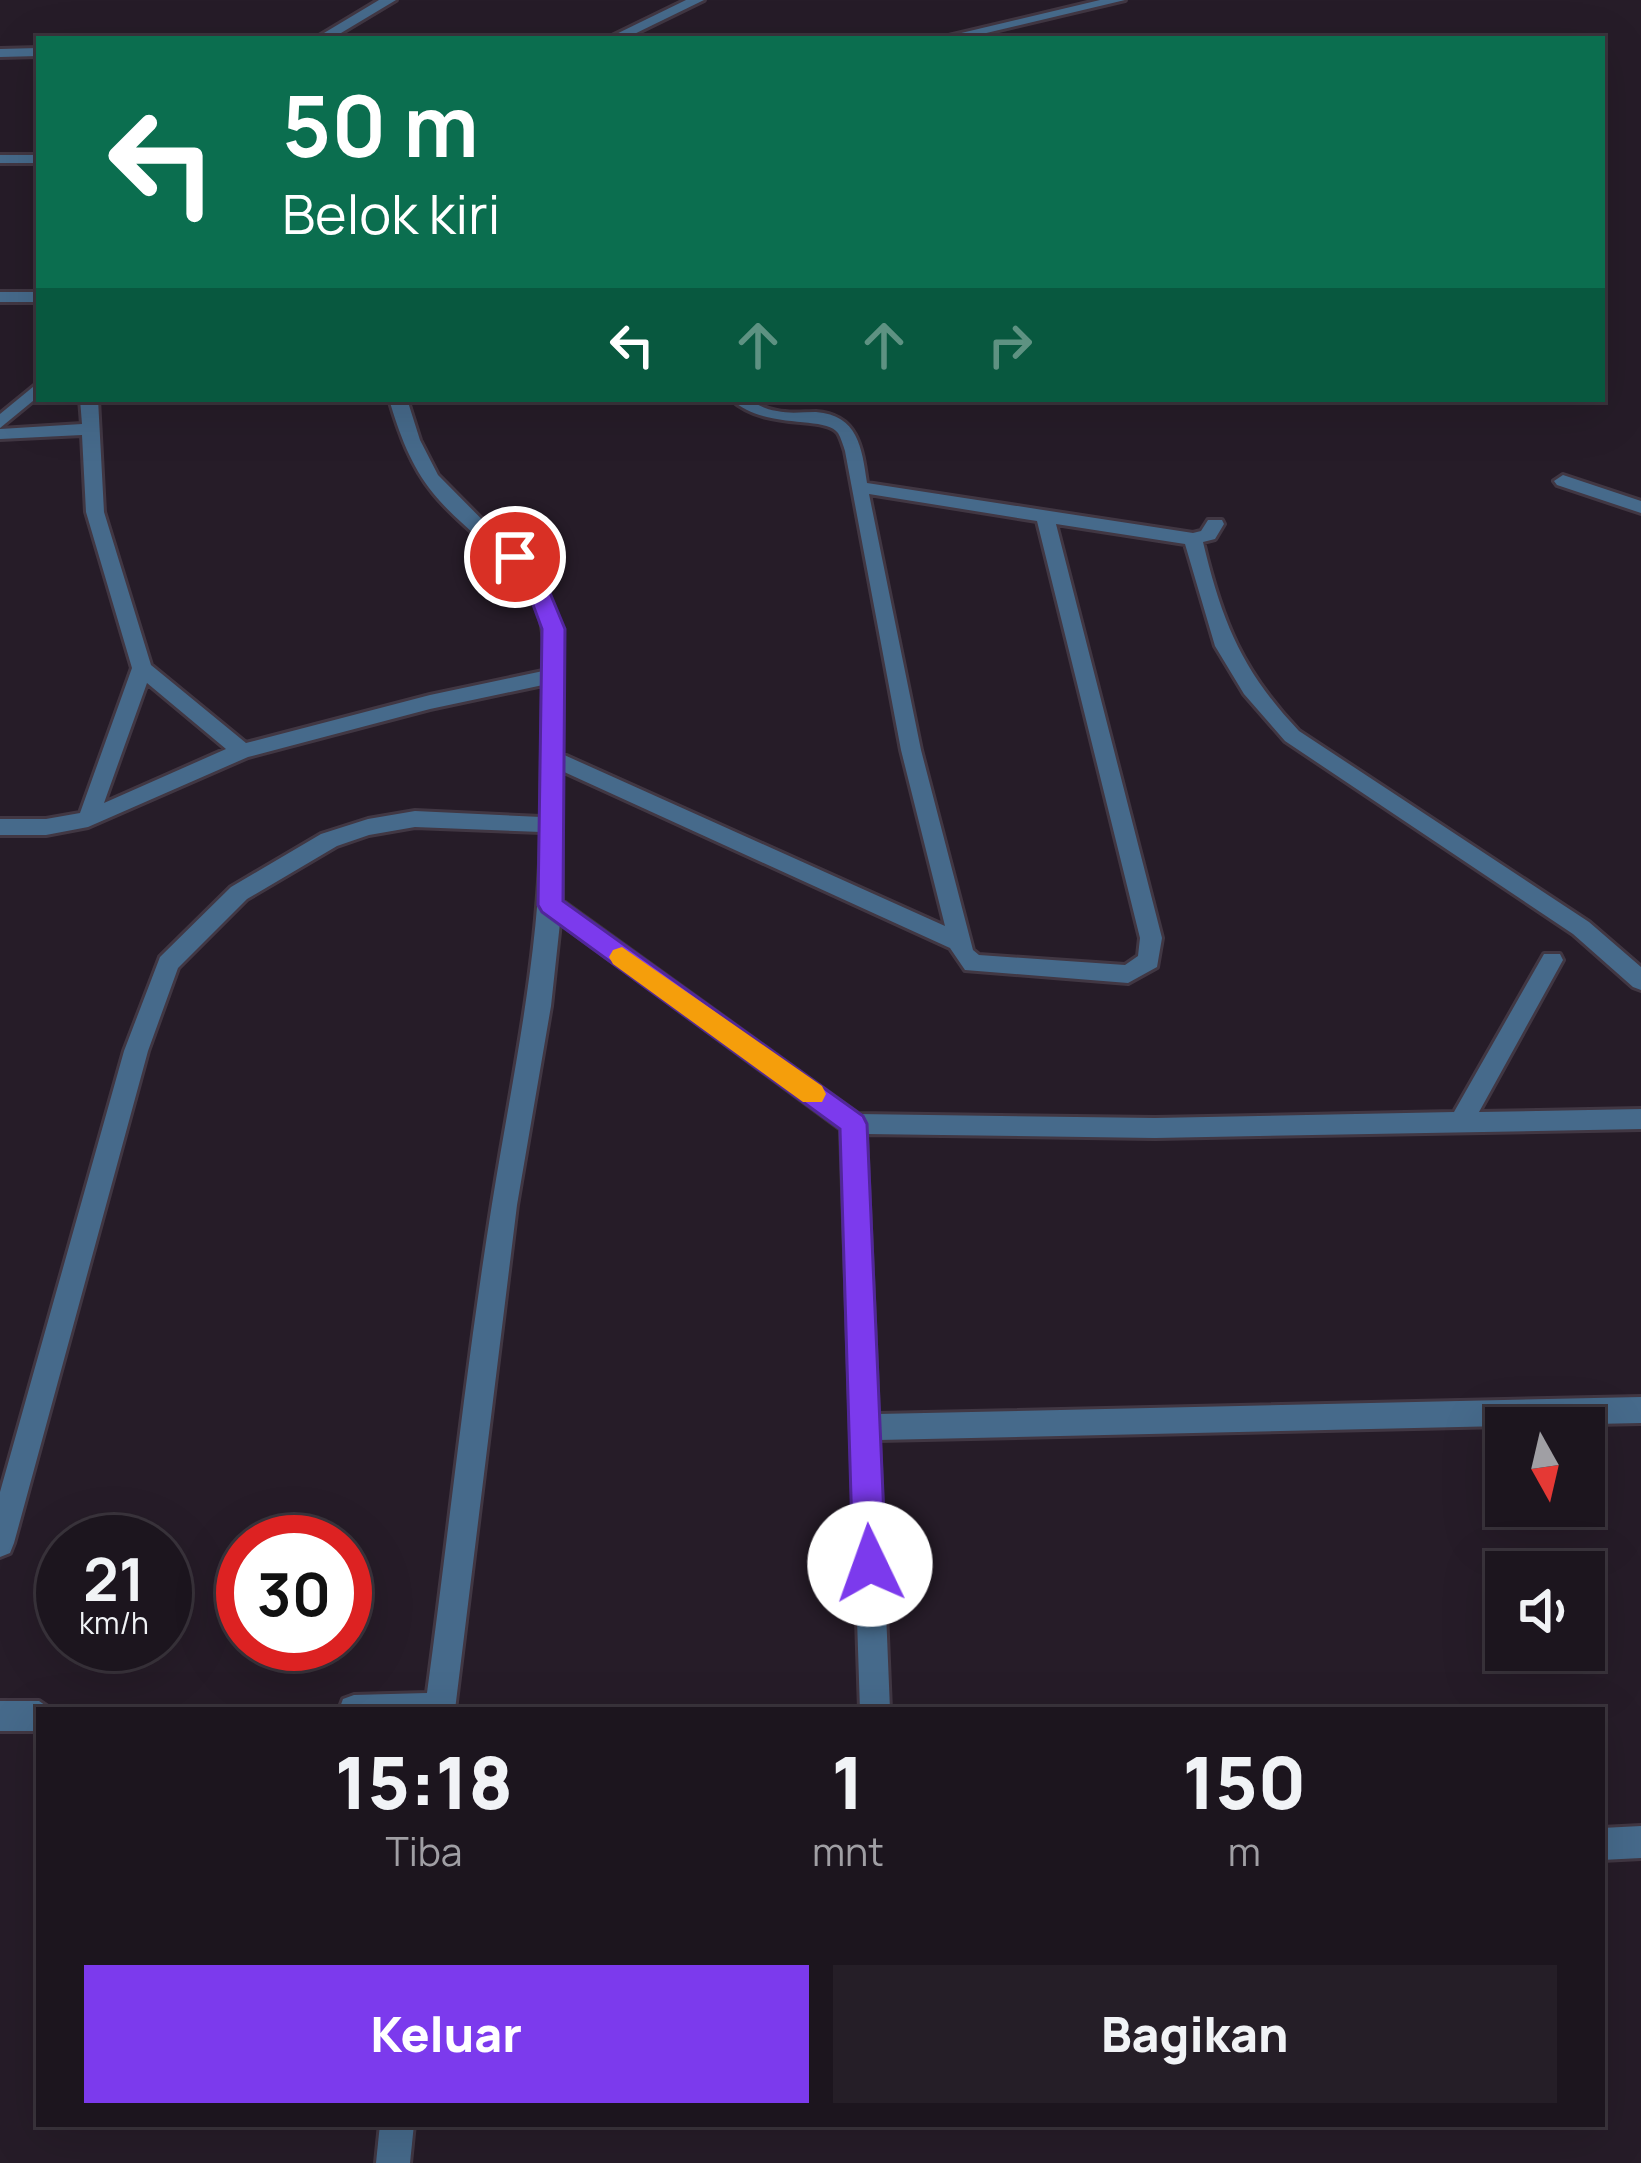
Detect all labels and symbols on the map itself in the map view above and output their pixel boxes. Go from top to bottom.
pin [464,506,566,608]
north arrow [1485,1407,1605,1527]
position arrow [807,1501,933,1627]
speed limit sign: 30 [216,1515,372,1671]

